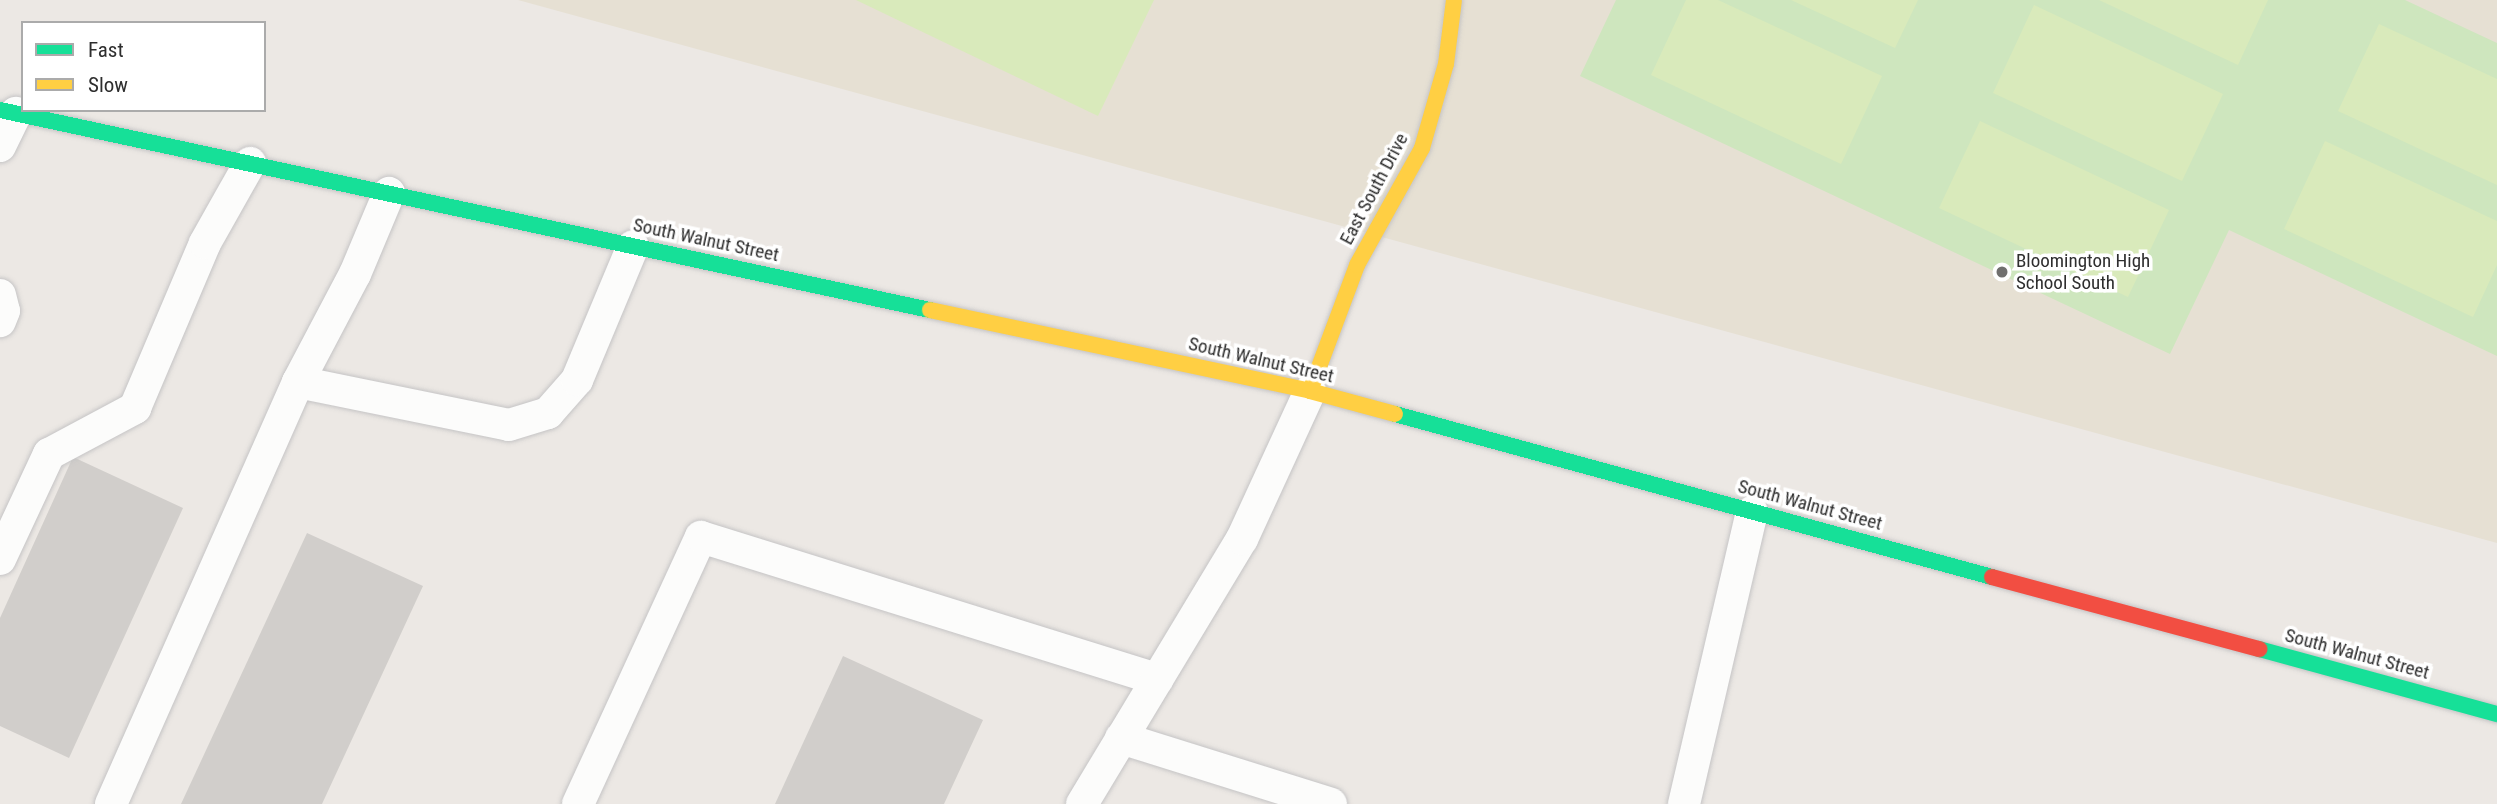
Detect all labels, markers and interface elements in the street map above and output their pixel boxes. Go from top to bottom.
legend [21,21,266,112]
text: Fast [88,38,124,62]
text: Slow [88,73,128,97]
street label: East South Drive [1335,129,1413,249]
street label: South Walnut Street [631,213,781,267]
place label: Bloomington High School South [2016,250,2150,294]
marker: Bloomington High School South [1994,264,2010,280]
street label: South Walnut Street [1186,332,1336,388]
street label: South Walnut Street [1735,475,1885,535]
street label: South Walnut Street [2282,624,2432,684]

